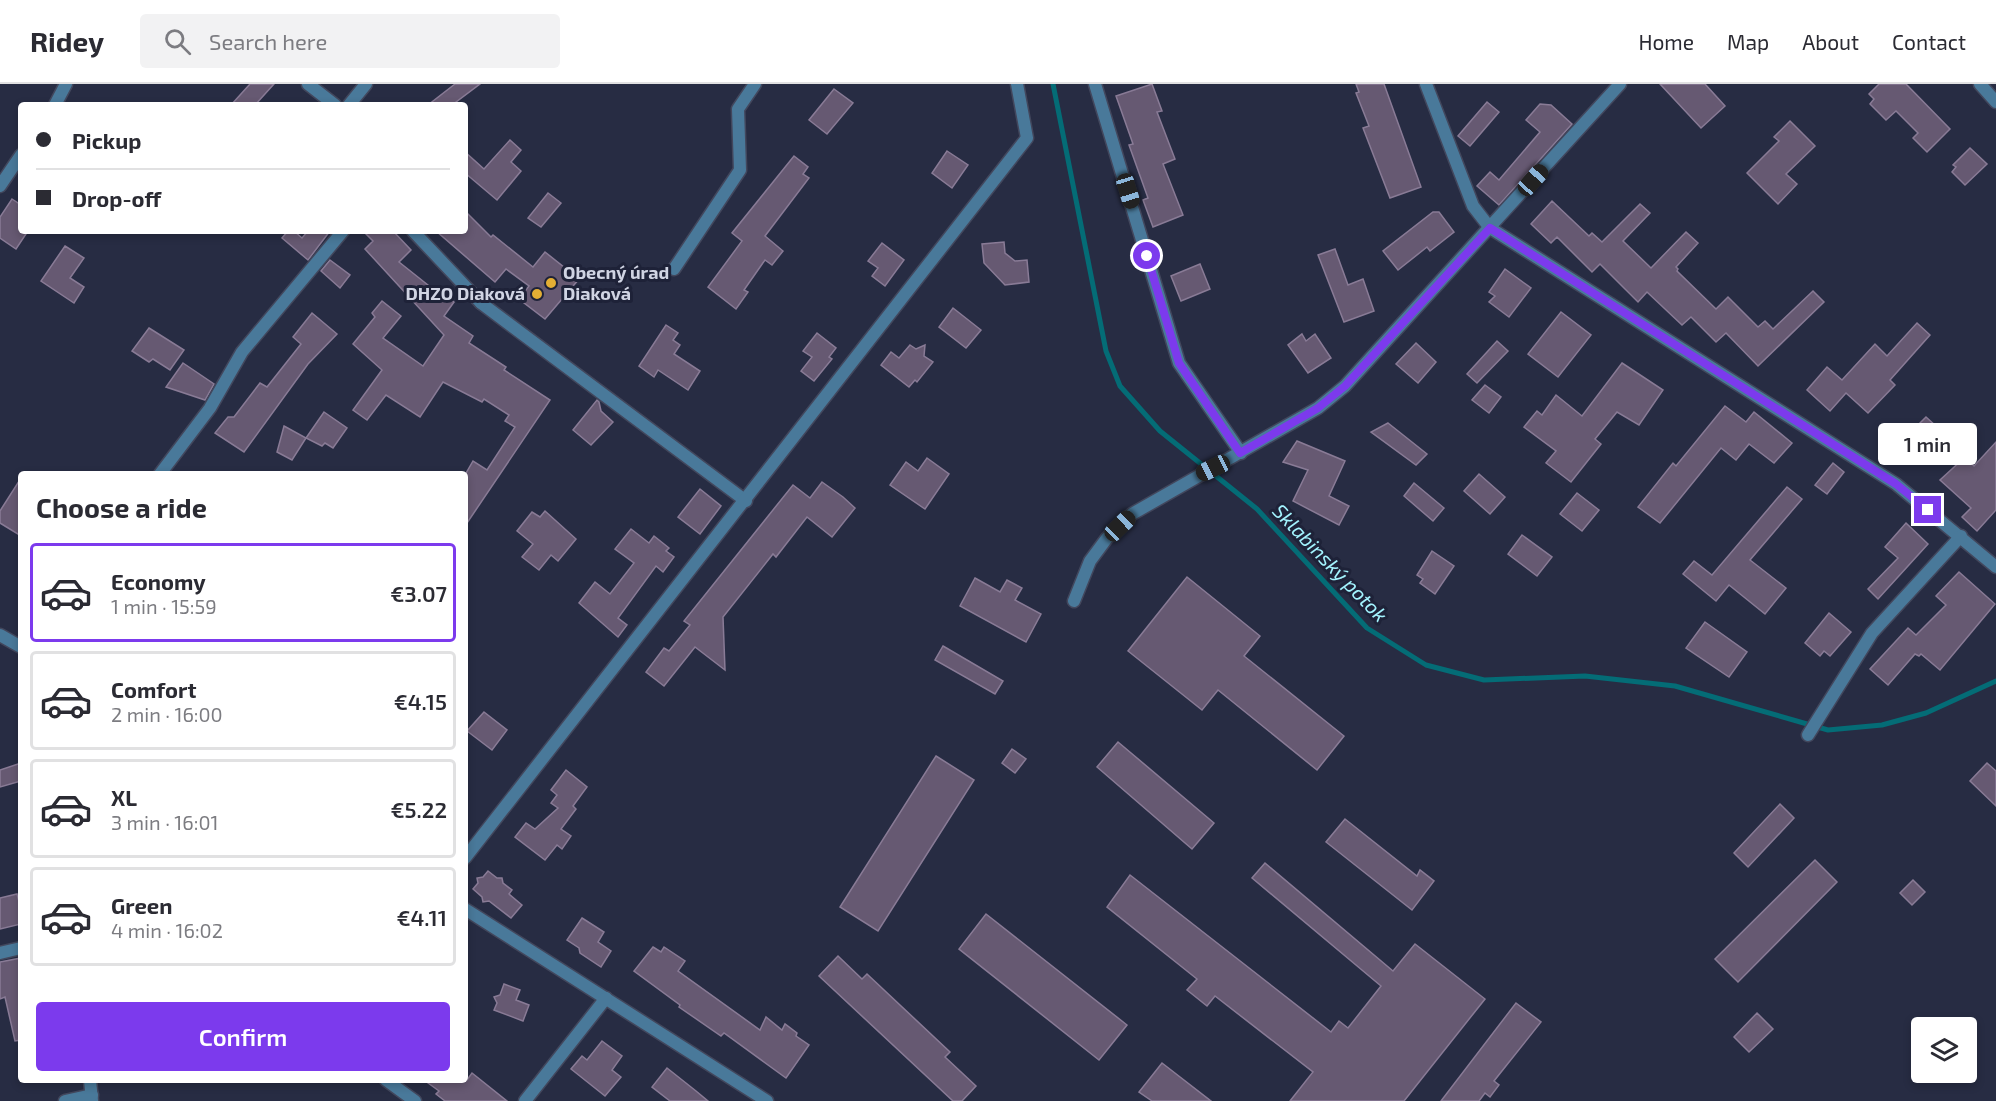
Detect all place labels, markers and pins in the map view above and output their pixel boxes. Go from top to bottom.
place label: Obecný úrad Diaková [563,261,669,304]
marker: Obecný úrad Diaková [544,276,558,290]
place label: DHZO Diaková [406,282,525,304]
marker: DHZO Diaková [530,287,544,301]

